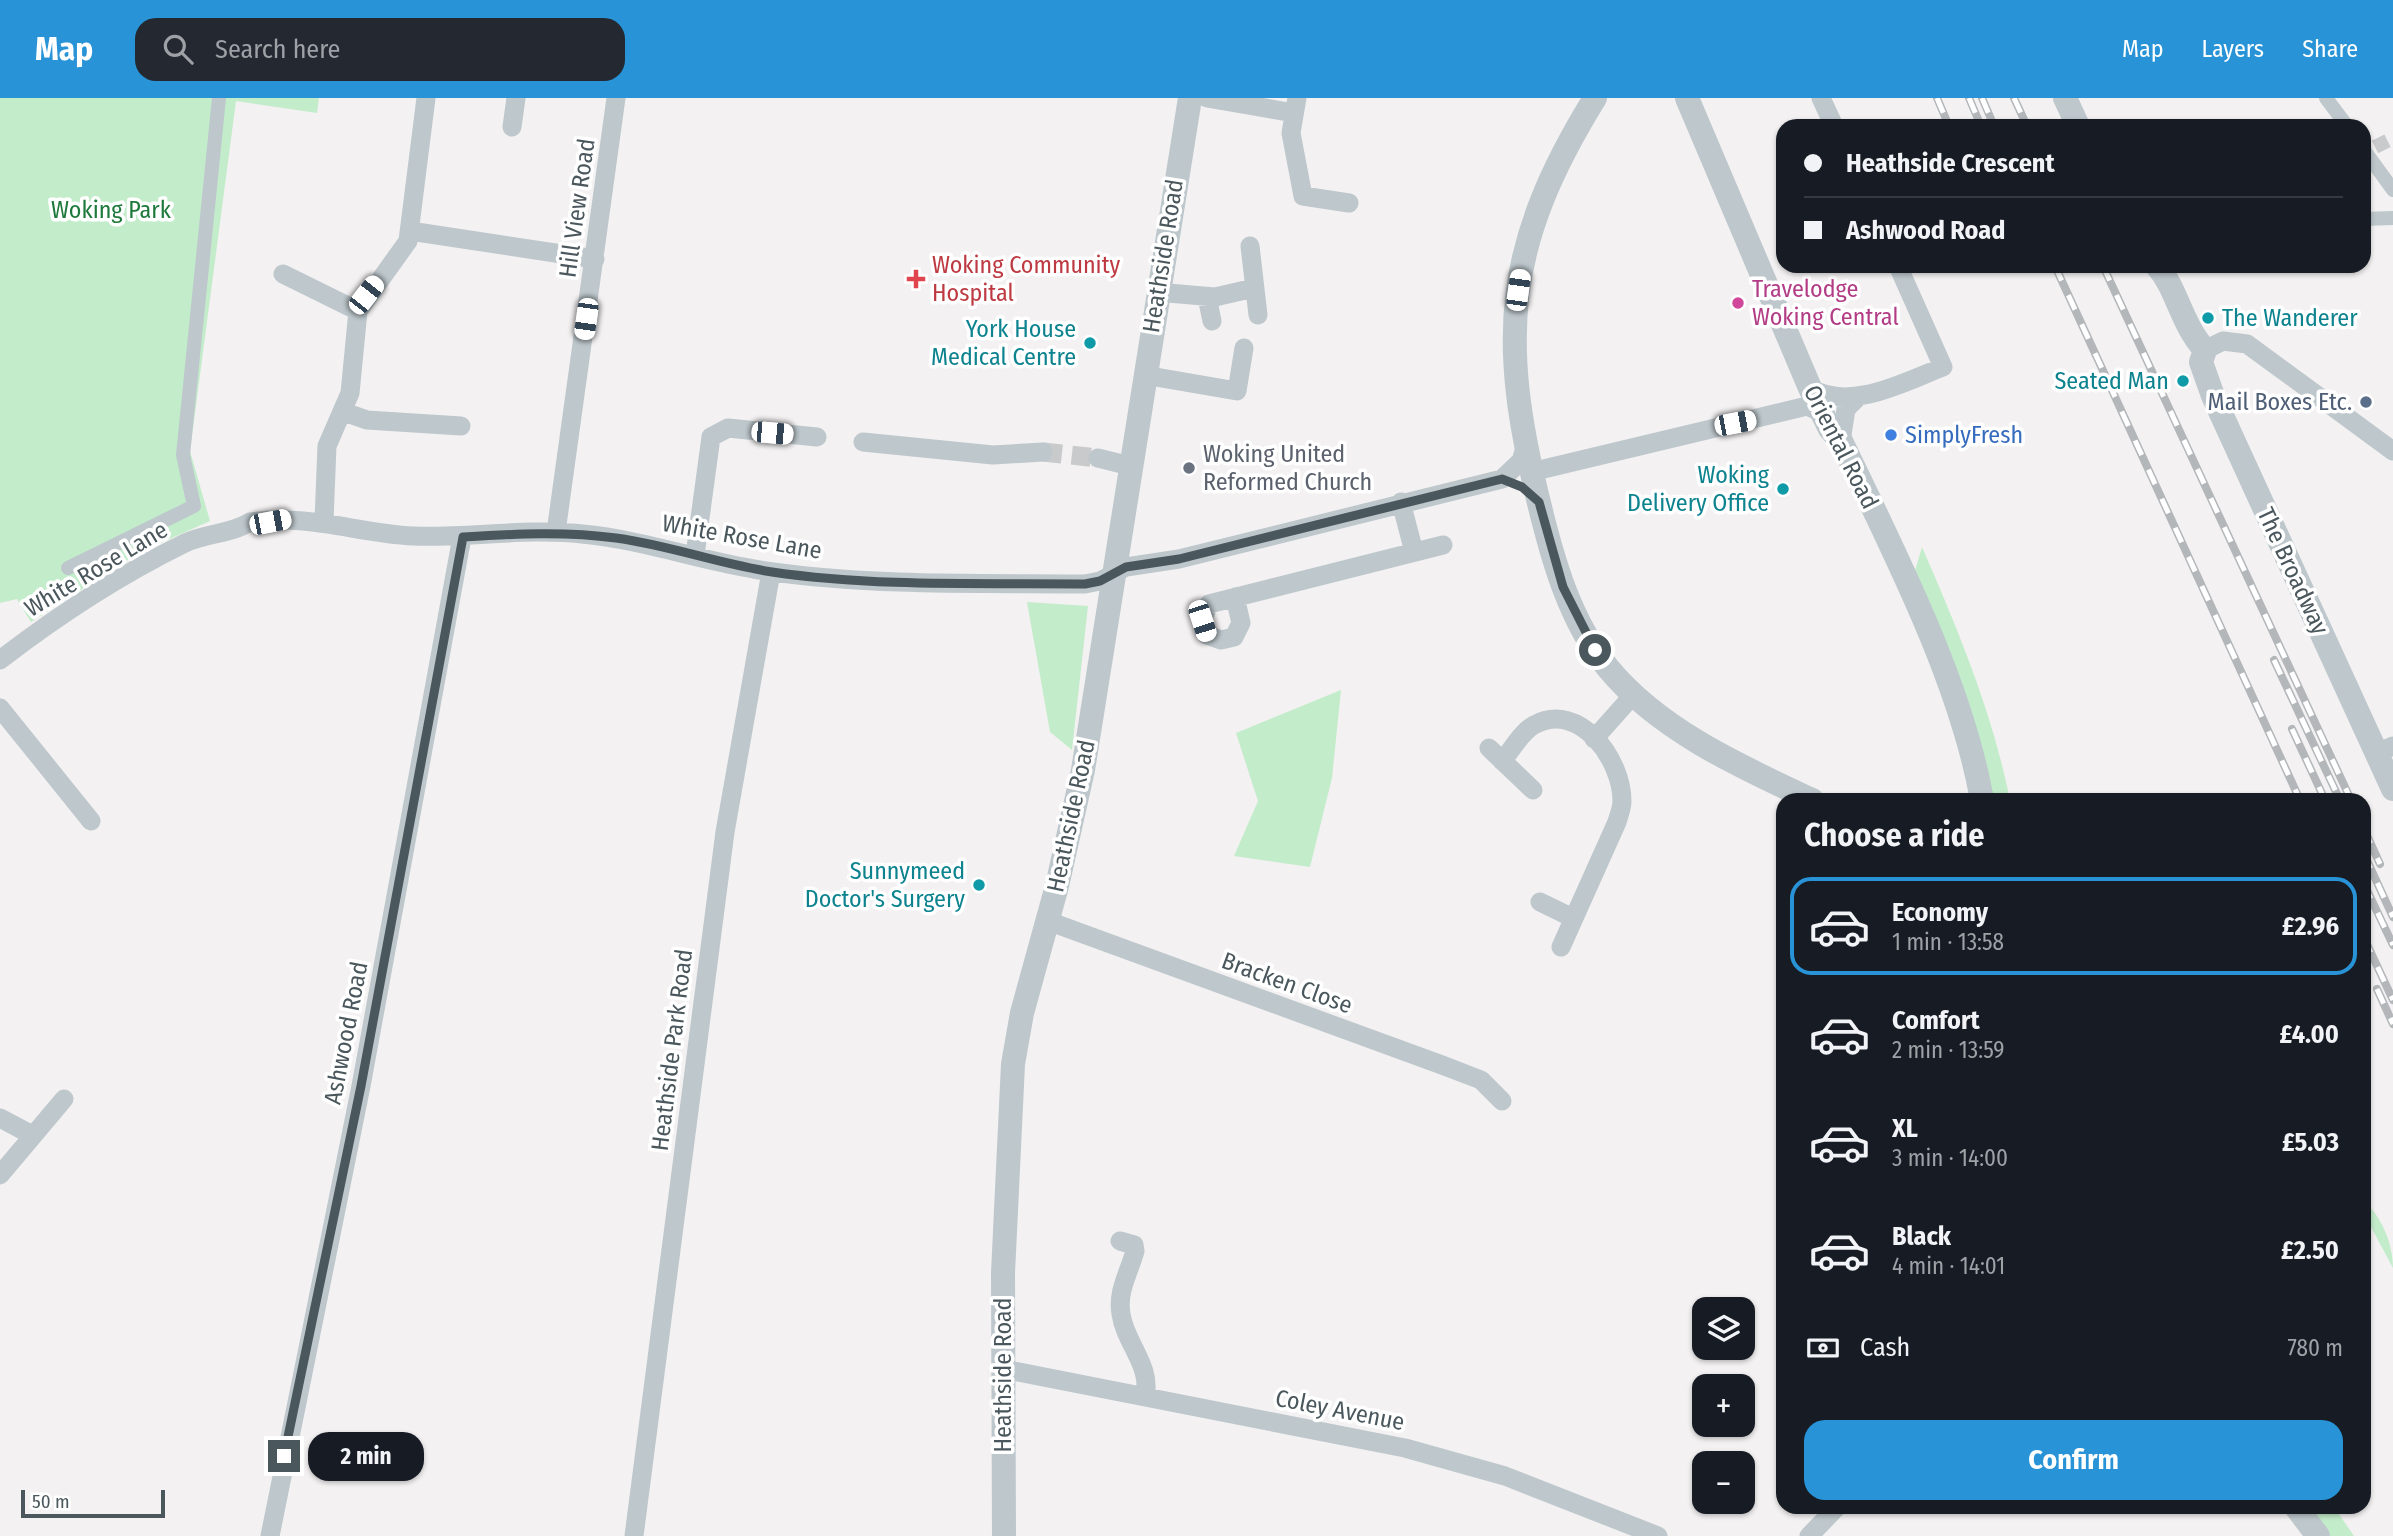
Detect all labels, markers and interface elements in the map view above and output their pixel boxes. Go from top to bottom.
search box [135,18,625,81]
text: Map [35,29,93,69]
icon: search [159,30,197,68]
text: Search here [215,34,340,65]
text: Map [2122,35,2164,63]
text: Layers [2202,35,2264,63]
text: Share [2302,35,2358,63]
street label: Hill View Road [553,137,601,279]
text: Heathside Crescent [1846,148,2055,179]
street label: Heathside Road [1137,177,1189,335]
park label: Woking Park [51,196,172,224]
text: Ashwood Road [1846,215,2005,246]
place label: Woking Community Hospital [932,251,1120,307]
car [1505,268,1532,312]
marker: Woking Community Hospital [906,269,926,289]
car [345,272,388,318]
place label: Travelodge Woking Central [1752,275,1899,331]
marker: Travelodge Woking Central [1730,295,1746,311]
car [573,297,600,341]
place label: The Wanderer [2222,304,2358,332]
marker: The Wanderer [2200,310,2216,326]
place label: York House Medical Centre [931,315,1076,371]
marker: York House Medical Centre [1082,335,1098,351]
place label: Seated Man [2054,367,2169,395]
marker: Seated Man [2175,373,2191,389]
street label: Oriental Road [1798,381,1884,513]
place label: Mail Boxes Etc. [2208,388,2352,416]
marker: Mail Boxes Etc. [2358,394,2374,410]
car [1713,409,1758,437]
car [751,421,794,445]
place label: SimplyFresh [1905,421,2023,449]
marker: SimplyFresh [1883,427,1899,443]
place label: Woking United Reformed Church [1203,440,1372,496]
marker: Woking United Reformed Church [1181,460,1197,476]
place label: Woking Delivery Office [1627,461,1770,517]
marker: Woking Delivery Office [1775,481,1791,497]
street label: The Broadway [2251,503,2335,639]
car [248,508,293,536]
street label: White Rose Lane [660,509,824,565]
street label: White Rose Lane [20,515,172,623]
car [1186,598,1219,644]
route start [1579,634,1611,666]
street label: Heathside Road [1041,737,1101,895]
text: Choose a ride [1804,816,1985,854]
place label: Sunnymeed Doctor's Surgery [805,857,965,913]
marker: Sunnymeed Doctor's Surgery [971,877,987,893]
icon: car [1808,895,1871,958]
text: Economy [1892,897,1988,928]
text: £2.96 [2282,911,2339,942]
text: 1 min · 13:58 [1892,928,2004,956]
street label: Bracken Close [1218,946,1356,1020]
street label: Heathside Park Road [646,947,698,1153]
street label: Ashwood Road [318,959,374,1107]
icon: car [1808,1003,1871,1066]
text: Comfort [1892,1005,1980,1036]
text: £4.00 [2279,1019,2339,1050]
text: 2 min · 13:59 [1892,1036,2005,1064]
icon: car [1808,1111,1871,1174]
text: XL [1892,1113,1918,1144]
text: £5.03 [2282,1127,2339,1158]
text: 3 min · 14:00 [1892,1144,2008,1172]
icon: car [1808,1219,1871,1282]
text: Black [1892,1221,1951,1252]
text: £2.50 [2281,1235,2339,1266]
text: 4 min · 14:01 [1892,1252,2005,1280]
map controls [1692,1297,1755,1514]
button: layers [1692,1297,1755,1360]
street label: Heathside Road [989,1298,1017,1452]
icon: cash [1804,1329,1842,1367]
text: Cash [1860,1332,1910,1363]
text: 780 m [2288,1334,2343,1362]
button: + [1692,1374,1755,1437]
street label: Coley Avenue [1273,1384,1407,1436]
button: Confirm [1804,1420,2343,1500]
callout: 2 min [308,1432,424,1480]
route end [268,1440,300,1472]
text: 2 min [341,1442,392,1470]
button: − [1692,1451,1755,1514]
scale bar [21,1487,164,1519]
text: 50 m [32,1490,70,1513]

